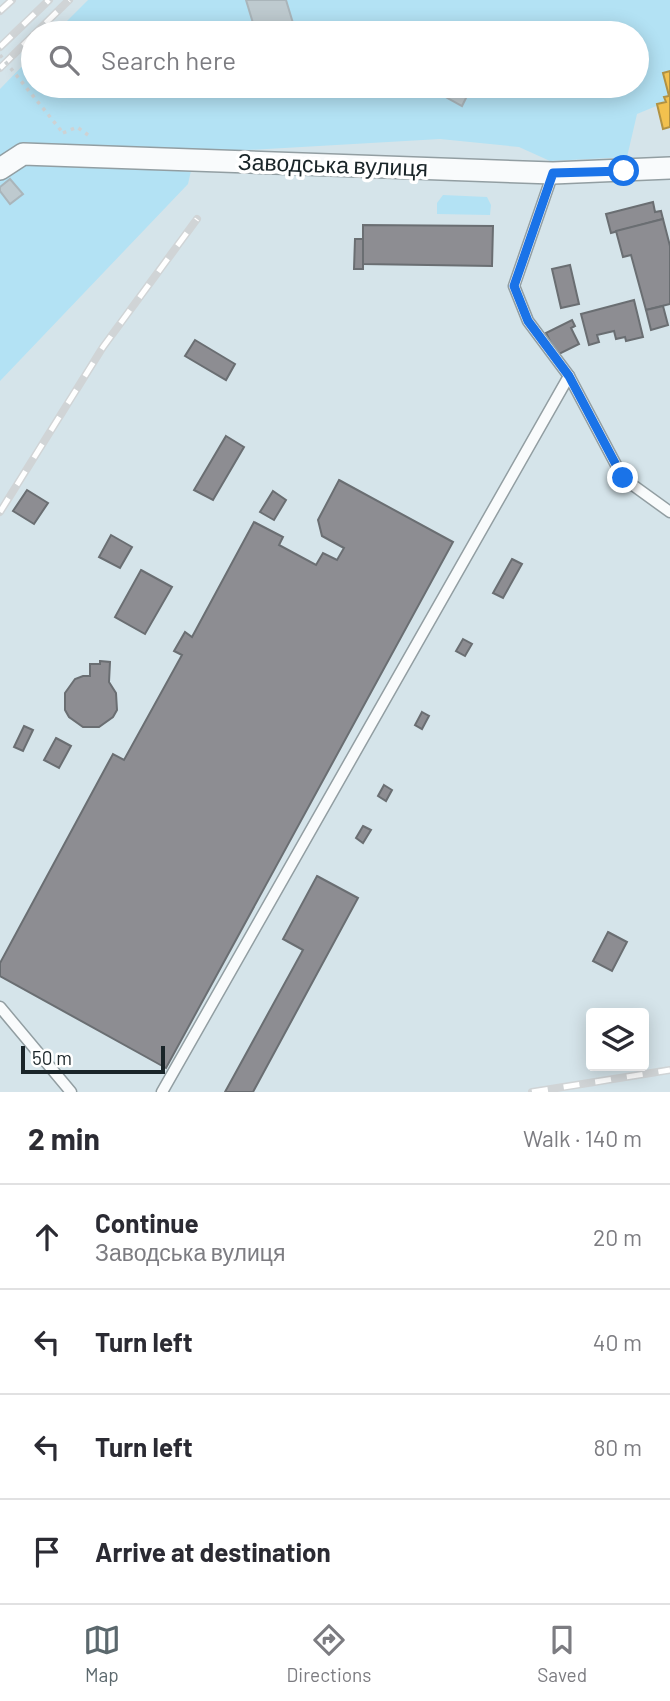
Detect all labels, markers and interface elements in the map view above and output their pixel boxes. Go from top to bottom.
search box [21,21,649,98]
icon: search [45,41,83,79]
text: Search here [101,44,236,75]
street label: Заводська вулиця [237,147,429,181]
route start [608,155,639,186]
route end [607,462,638,493]
map controls [586,1008,649,1071]
button: layers [586,1008,649,1071]
scale bar [21,1043,164,1075]
text: 50 m [32,1046,72,1069]
text: 2 min [28,1120,100,1156]
text: Walk · 140 m [523,1124,642,1152]
text: Continue [95,1207,199,1238]
icon: ahead [28,1218,66,1256]
text: 20 m [593,1223,642,1251]
text: Заводська вулиця [95,1238,285,1266]
icon: left [28,1323,66,1361]
text: Turn left [95,1326,193,1357]
text: 40 m [593,1328,642,1356]
icon: left [28,1428,66,1466]
text: Turn left [95,1431,193,1462]
text: 80 m [593,1433,642,1461]
icon: arrive [28,1533,66,1571]
text: Arrive at destination [95,1536,331,1567]
tab: Map [83,1621,121,1686]
tab: Directions [287,1621,372,1686]
tab: Saved [537,1621,587,1686]

